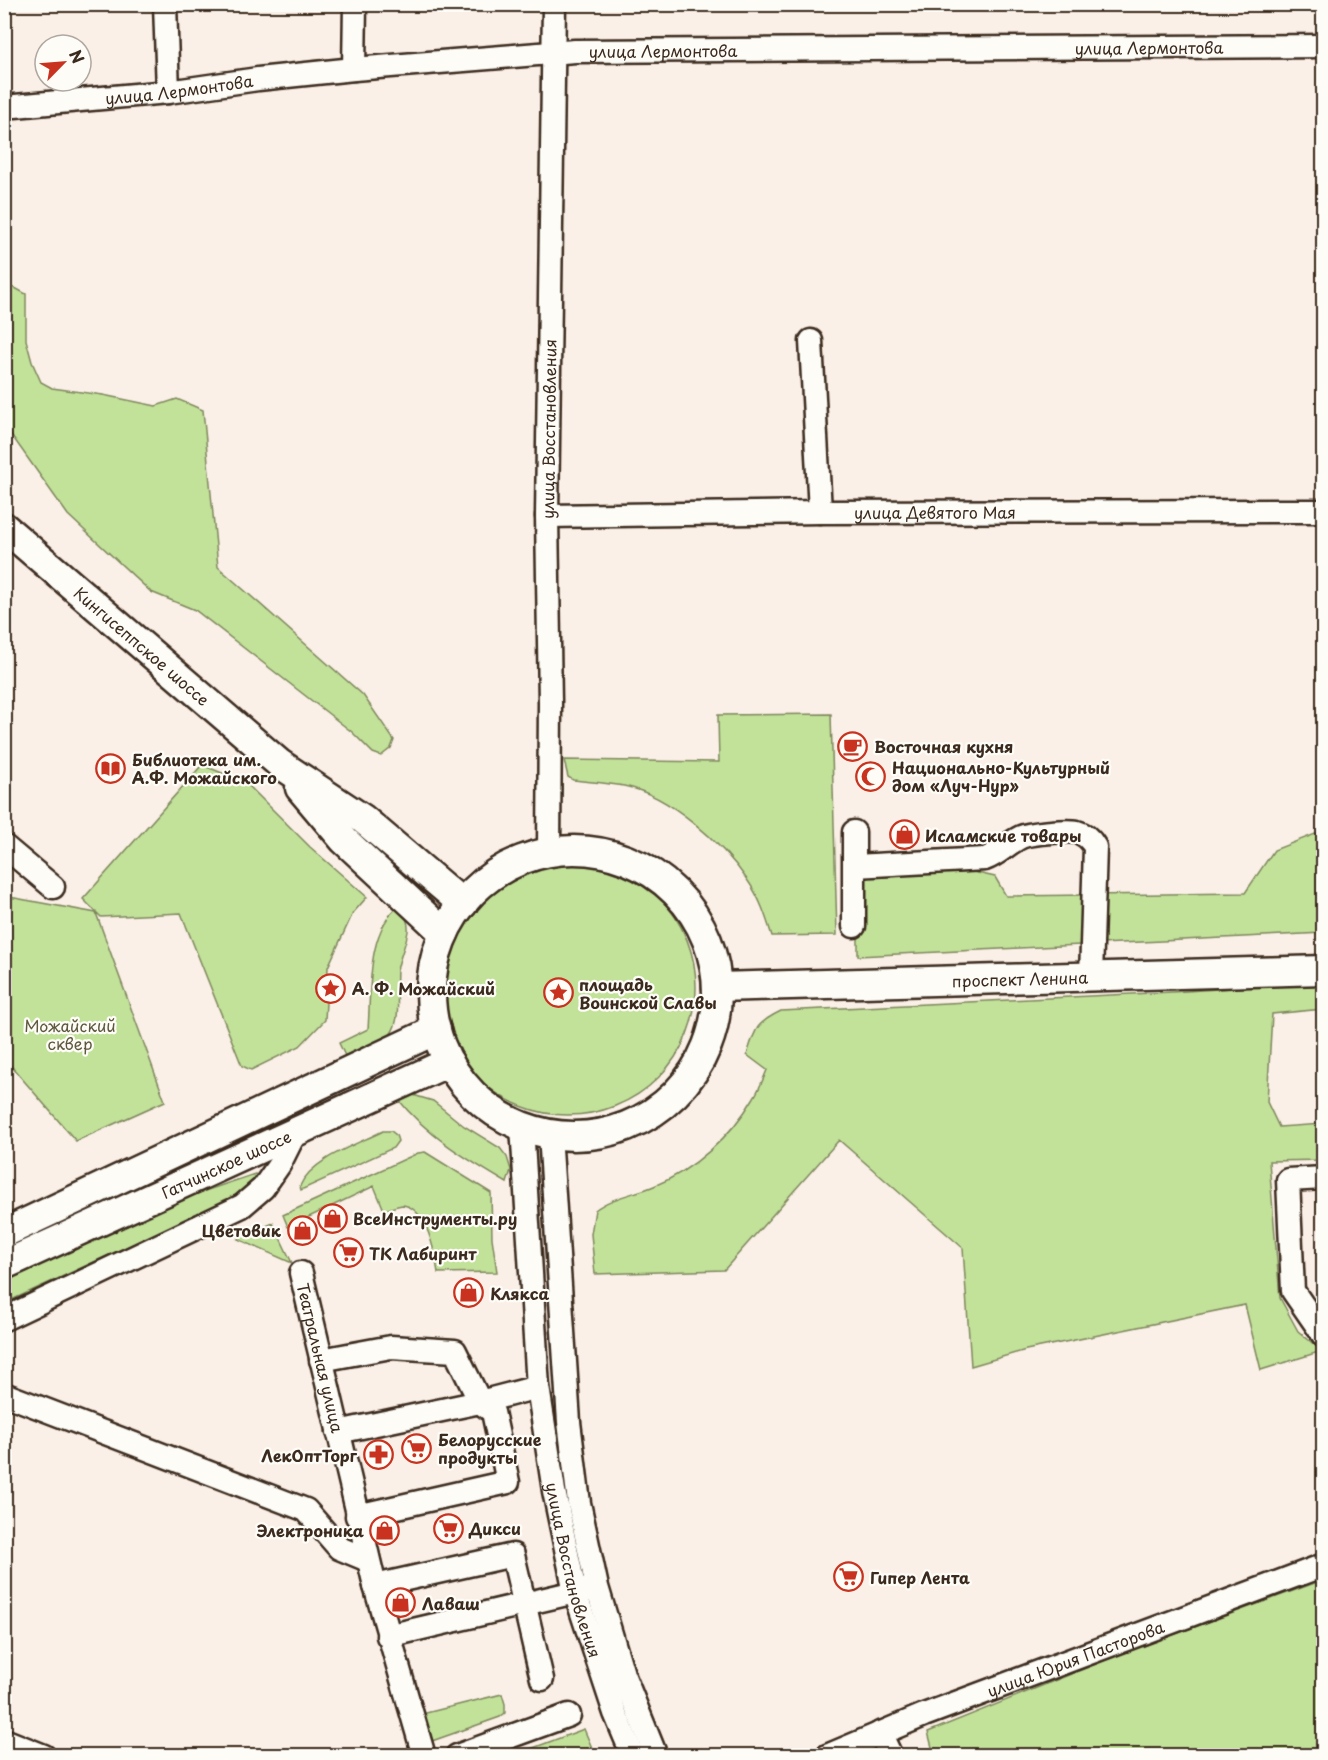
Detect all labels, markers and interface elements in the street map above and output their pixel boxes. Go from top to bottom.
north arrow [33,33,93,93]
street label: улица Лермонтова [1075,35,1224,60]
street label: улица Лермонтова [589,38,738,63]
text: N [64,45,91,67]
street label: улица Лермонтова [104,68,255,110]
street label: улица Восстановления [535,339,561,519]
street label: улица Девятого Мая [854,500,1016,524]
street label: Кингисеппское шоссе [69,580,215,711]
cafe icon: Восточная кухня [837,730,869,762]
place label: Восточная кухня [874,734,1013,758]
place label: Библиотека им. А.Ф. Можайского [132,747,277,789]
library icon: Библиотека им. А.Ф. Можайского [95,752,127,784]
place label: Национально-Культурный дом «Луч-Нур» [892,755,1110,797]
mosque icon: Национально-Культурный дом «Луч-Нур» [855,760,887,792]
shop icon: Исламские товары [888,819,920,851]
place label: Исламские товары [925,823,1082,847]
street label: проспект Ленина [951,965,1088,992]
place icon: А. Ф. Можайский [315,972,347,1004]
place label: площадь Воинской Славы [579,972,717,1014]
place label: А. Ф. Можайский [352,976,495,1000]
place icon: площадь Воинской Славы [542,977,574,1009]
park label: Можайский сквер [24,1013,116,1055]
street label: Гатчинское шоссе [157,1124,295,1204]
shop icon: ВсеИнструменты.ру [316,1202,348,1234]
place label: ВсеИнструменты.ру [353,1206,517,1230]
shop icon: Цветовик [286,1214,318,1246]
place label: Цветовик [202,1218,282,1242]
supermarket icon: ТК Лабиринт [332,1237,364,1269]
place label: ТК Лабиринт [369,1241,477,1265]
shop icon: Клякса [453,1277,485,1309]
street label: Театральная улица [292,1280,350,1435]
place label: Клякса [490,1281,549,1305]
place label: Белорусские продукты [438,1427,542,1469]
supermarket icon: Белорусские продукты [401,1432,433,1464]
pharmacy icon: ЛекОптТорг [362,1439,394,1471]
place label: ЛекОптТорг [261,1443,358,1467]
street label: улица Восстановления [541,1481,608,1660]
supermarket icon: Дикси [432,1512,464,1544]
shop icon: Электроника [369,1514,401,1546]
place label: Дикси [468,1516,521,1540]
place label: Электроника [257,1518,364,1542]
supermarket icon: Гипер Лента [833,1561,865,1593]
place label: Гипер Лента [870,1565,970,1589]
shop icon: Лаваш [385,1587,417,1619]
place label: Лаваш [422,1591,480,1615]
street label: улица Юрия Пасторова [983,1614,1167,1702]

